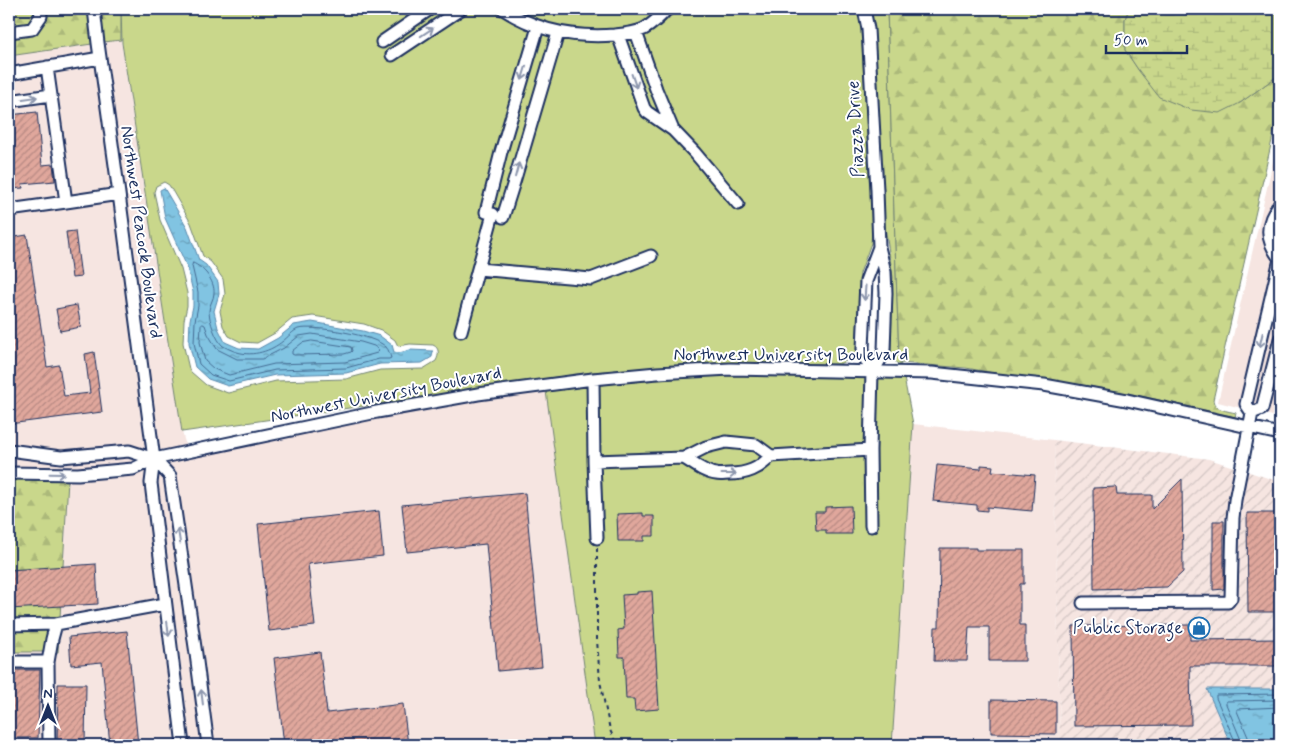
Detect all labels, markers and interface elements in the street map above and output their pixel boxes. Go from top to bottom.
scale bar [1106,22,1188,54]
one-way arrow [420,27,434,37]
text: 50 m [1114,31,1148,51]
one-way arrow [519,65,529,81]
one-way arrow [630,73,639,88]
street label: Piazza Drive [841,80,871,178]
one-way arrow [22,93,38,103]
street label: Northwest Peacock Boulevard [114,124,168,340]
one-way arrow [513,163,523,179]
one-way arrow [861,285,870,301]
one-way arrow [1256,332,1265,348]
street label: Northwest University Boulevard [674,343,908,367]
street label: Northwest University Boulevard [268,361,504,429]
one-way arrow [49,469,65,479]
one-way arrow [720,469,736,479]
one-way arrow [173,528,183,544]
place label: Public Storage [1073,616,1183,642]
shop icon: Public Storage [1187,616,1211,640]
one-way arrow [163,621,173,637]
north arrow [22,682,72,732]
text: N [43,685,53,703]
one-way arrow [197,689,207,705]

